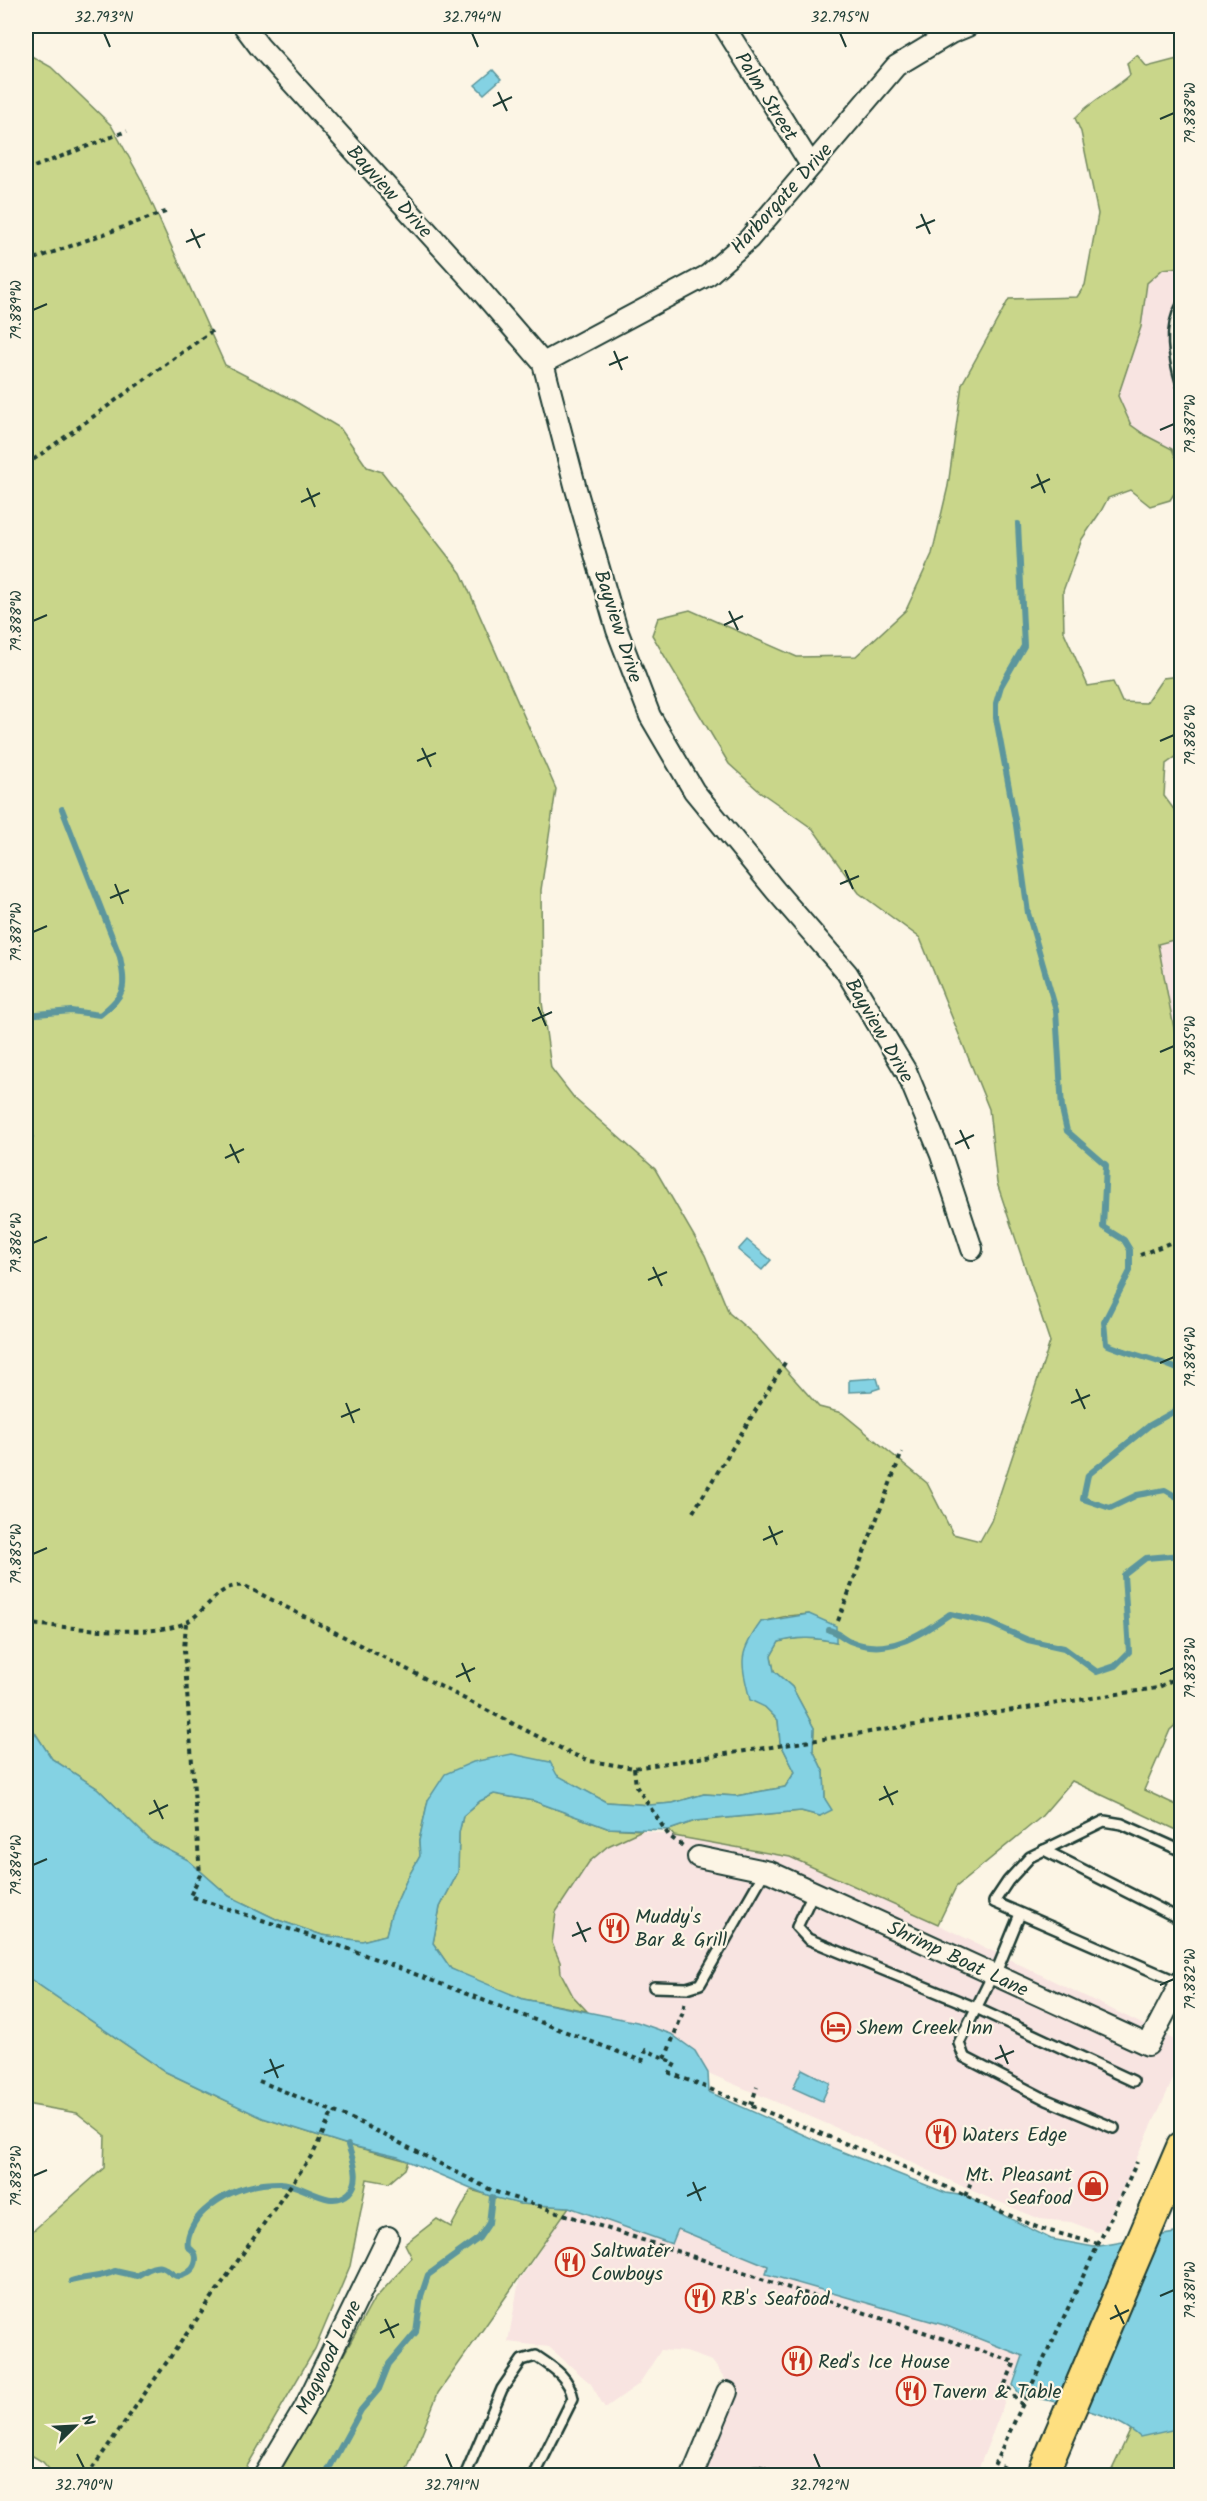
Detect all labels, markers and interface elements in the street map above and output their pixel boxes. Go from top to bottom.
text: 32.793°N [75,6,133,30]
text: 32.794°N [443,6,501,30]
text: 32.795°N [811,6,869,30]
street label: Palm Street [725,46,805,148]
text: 79.888°W [1179,82,1203,144]
street label: Harborgate Drive [723,136,842,262]
street label: Bayview Drive [338,138,440,246]
text: 79.889°W [5,280,29,340]
text: 79.887°W [1179,394,1203,454]
street label: Bayview Drive [584,566,650,687]
text: 79.888°W [5,590,29,652]
text: 79.886°W [1179,704,1203,766]
text: 79.887°W [5,902,29,962]
street label: Bayview Drive [835,972,921,1090]
text: 79.885°W [1179,1015,1203,1076]
text: 79.886°W [5,1212,29,1274]
text: 79.884°W [1179,1326,1203,1387]
text: 79.885°W [5,1523,29,1584]
text: 79.883°W [1179,1637,1203,1699]
text: 79.884°W [5,1834,29,1895]
place label: Muddy's Bar & Grill [635,1902,727,1957]
restaurant icon: Muddy's Bar & Grill [598,1912,630,1944]
street label: Shrimp Boat Lane [881,1913,1033,2007]
text: 79.882°W [1179,1948,1203,2010]
hotel icon: Shem Creek Inn [820,2011,852,2043]
place label: Shem Creek Inn [857,2013,993,2045]
restaurant icon: Waters Edge [925,2118,957,2150]
place label: Waters Edge [962,2120,1067,2152]
text: 79.883°W [5,2145,29,2207]
place label: Mt. Pleasant Seafood [965,2160,1073,2215]
shop icon: Mt. Pleasant Seafood [1077,2170,1109,2202]
place label: Saltwater Cowboys [591,2236,671,2291]
restaurant icon: Saltwater Cowboys [554,2246,586,2278]
text: 79.881°W [1179,2261,1203,2319]
restaurant icon: RB's Seafood [684,2282,716,2314]
place label: RB's Seafood [721,2284,830,2316]
street label: Magwood Lane [288,2295,371,2421]
restaurant icon: Red's Ice House [781,2345,813,2377]
place label: Red's Ice House [818,2347,950,2379]
restaurant icon: Tavern & Table [895,2375,927,2407]
place label: Tavern & Table [932,2377,1061,2409]
north arrow [45,2396,105,2456]
text: N [74,2411,101,2430]
text: 32.790°N [55,2474,113,2498]
text: 32.791°N [424,2474,480,2498]
text: 32.792°N [790,2474,850,2498]

